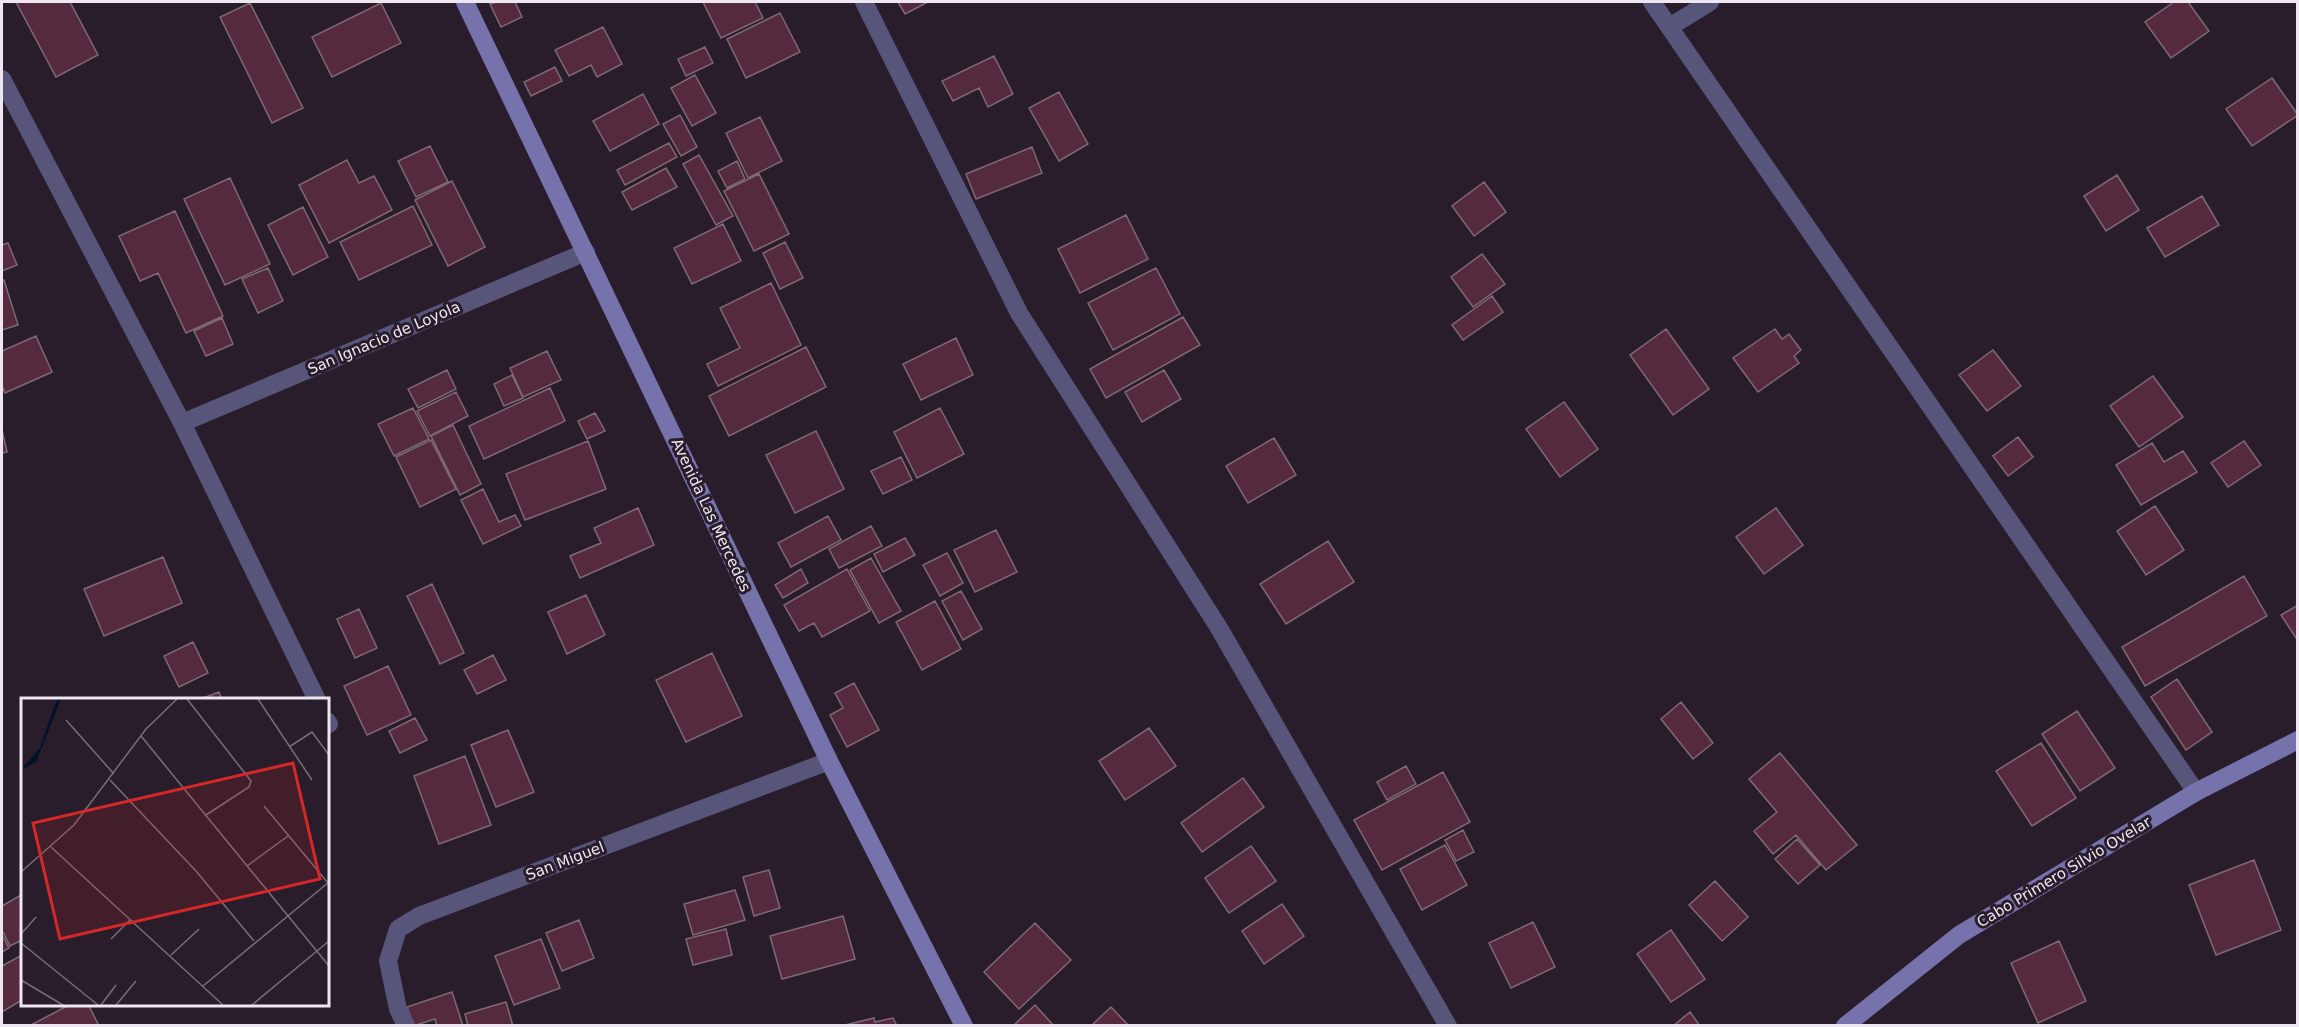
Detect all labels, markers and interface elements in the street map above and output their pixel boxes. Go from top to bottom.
street label: San Ignacio de Loyola [305,298,463,378]
street label: Avenida Las Mercedes [668,436,754,595]
inset map [21,698,328,1006]
street label: Cabo Primero Silvio Ovelar [1974,812,2155,931]
street label: San Miguel [523,838,607,884]

